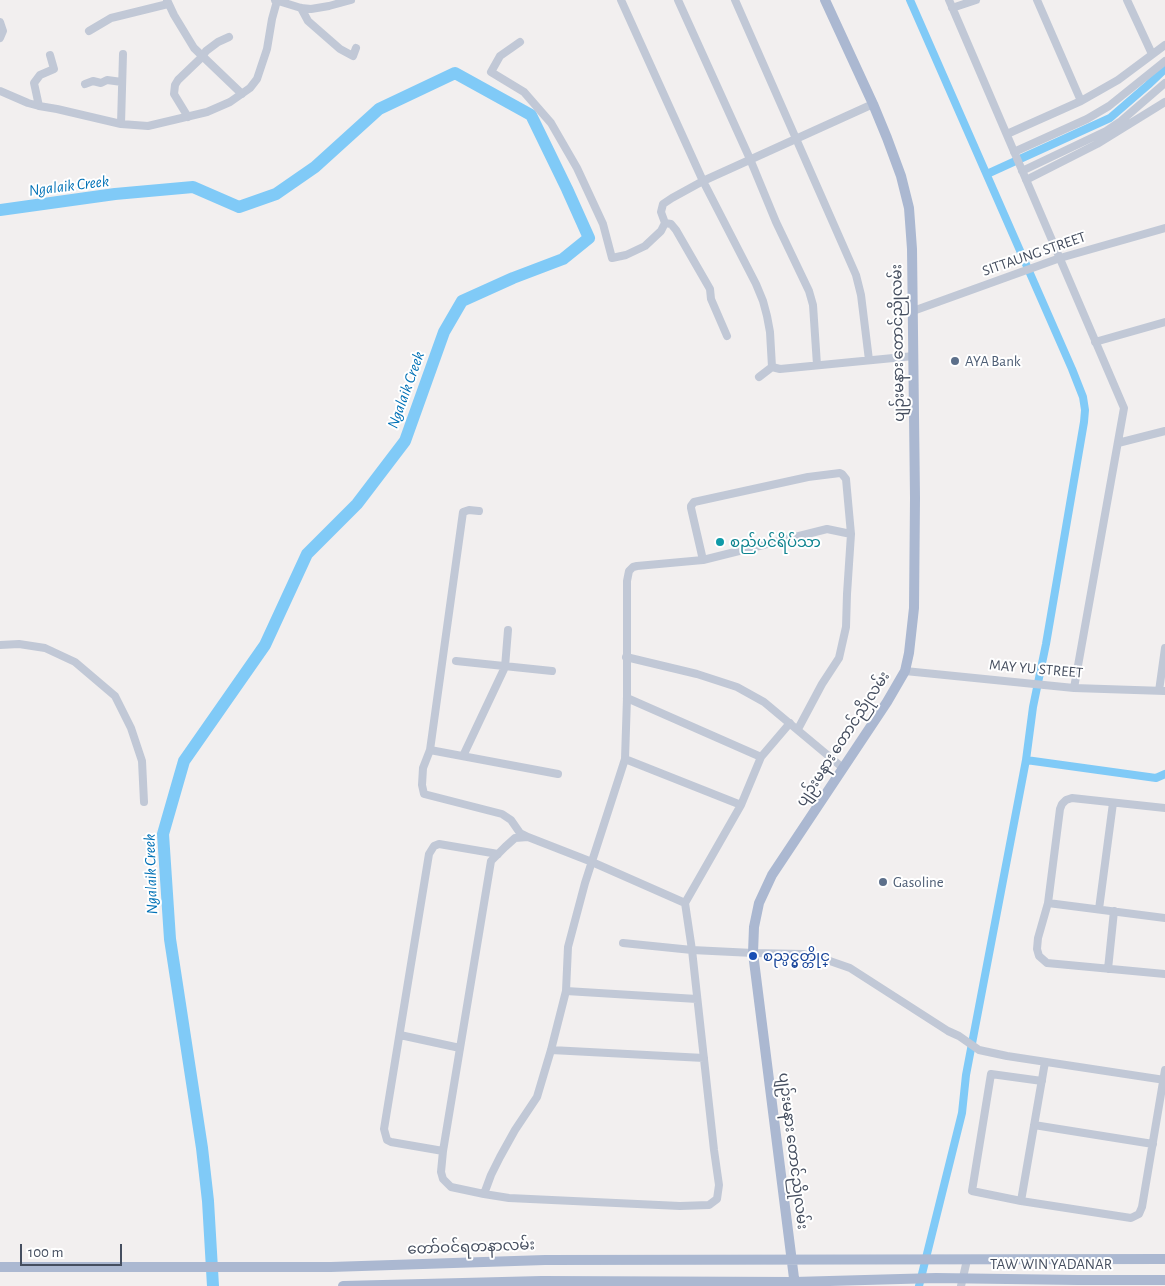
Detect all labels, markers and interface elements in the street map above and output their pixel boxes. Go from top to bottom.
water label: Ngalaik Creek [28,172,110,200]
street label: SITTAUNG STREET [980,228,1088,280]
street label: ပျဉ်းမနား တောင်ညိုလမ်း [888,264,908,422]
water label: Ngalaik Creek [383,349,429,431]
place label: AYA Bank [965,352,1021,370]
marker: AYA Bank [949,355,961,367]
place label: စည်ပင်ရိပ်သာ [730,533,821,551]
marker: စည်ပင်ရိပ်သာ [714,536,726,548]
street label: MAY YU STREET [988,656,1084,682]
street label: ပျဉ်းမနား တောင်ညိုလမ်း [792,668,894,810]
water label: Ngalaik Creek [140,833,162,915]
place label: Gasoline [893,873,944,891]
marker: Gasoline [877,876,889,888]
place label: စည္ပင္မွတ္တိုင္ [763,947,830,965]
marker: စည္ပင္မွတ္တိုင္ [747,950,759,962]
street label: ပျဉ်းမနား တောင်ညိုလမ်း [774,1072,812,1230]
scale bar [22,1234,125,1266]
street label: တော်ဝင်ရတနာလမ်း [407,1236,535,1258]
text: 100 m [28,1245,63,1260]
street label: TAW WIN YADANAR [990,1255,1112,1273]

